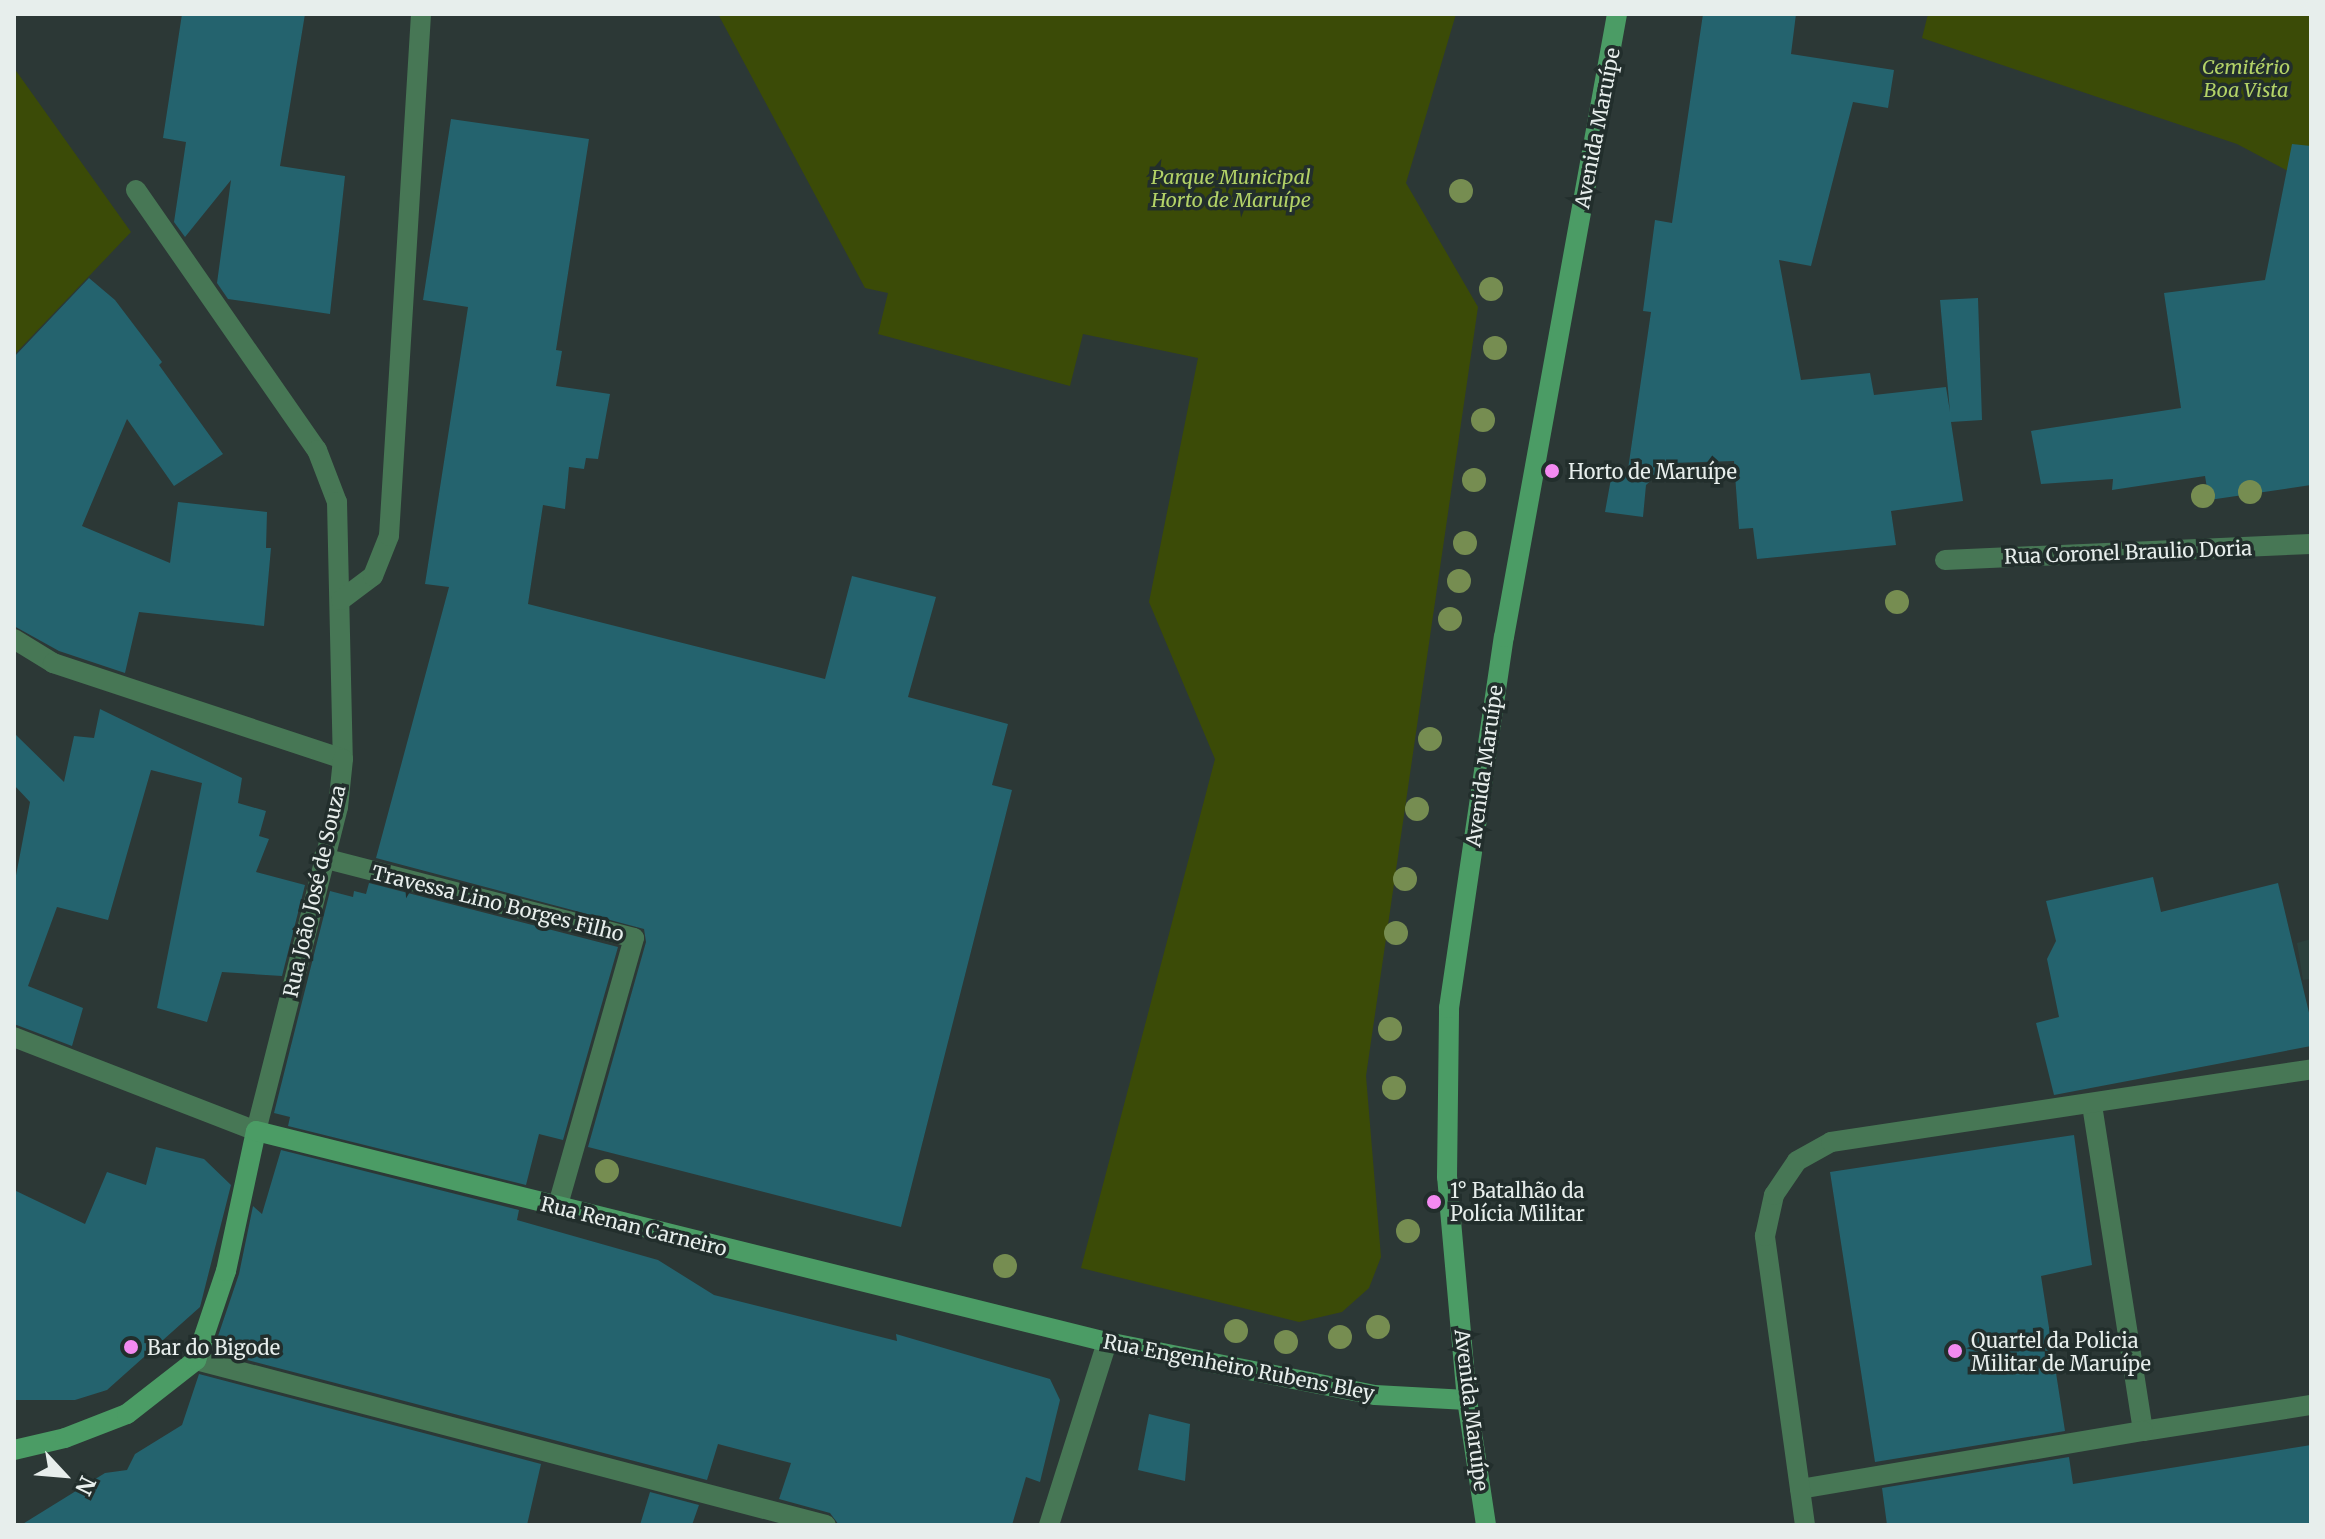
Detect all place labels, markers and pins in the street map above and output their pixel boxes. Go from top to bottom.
place label: Horto de Maruípe [1568,459,1737,483]
marker: Horto de Maruípe [1543,462,1561,480]
place label: 1° Batalhão da Polícia Militar [1450,1178,1585,1225]
marker: 1° Batalhão da Polícia Militar [1425,1193,1443,1211]
place label: Quartel da Policia Militar de Maruípe [1971,1328,2151,1375]
place label: Bar do Bigode [147,1335,280,1359]
marker: Bar do Bigode [122,1338,140,1356]
marker: Quartel da Policia Militar de Maruípe [1946,1342,1964,1360]

